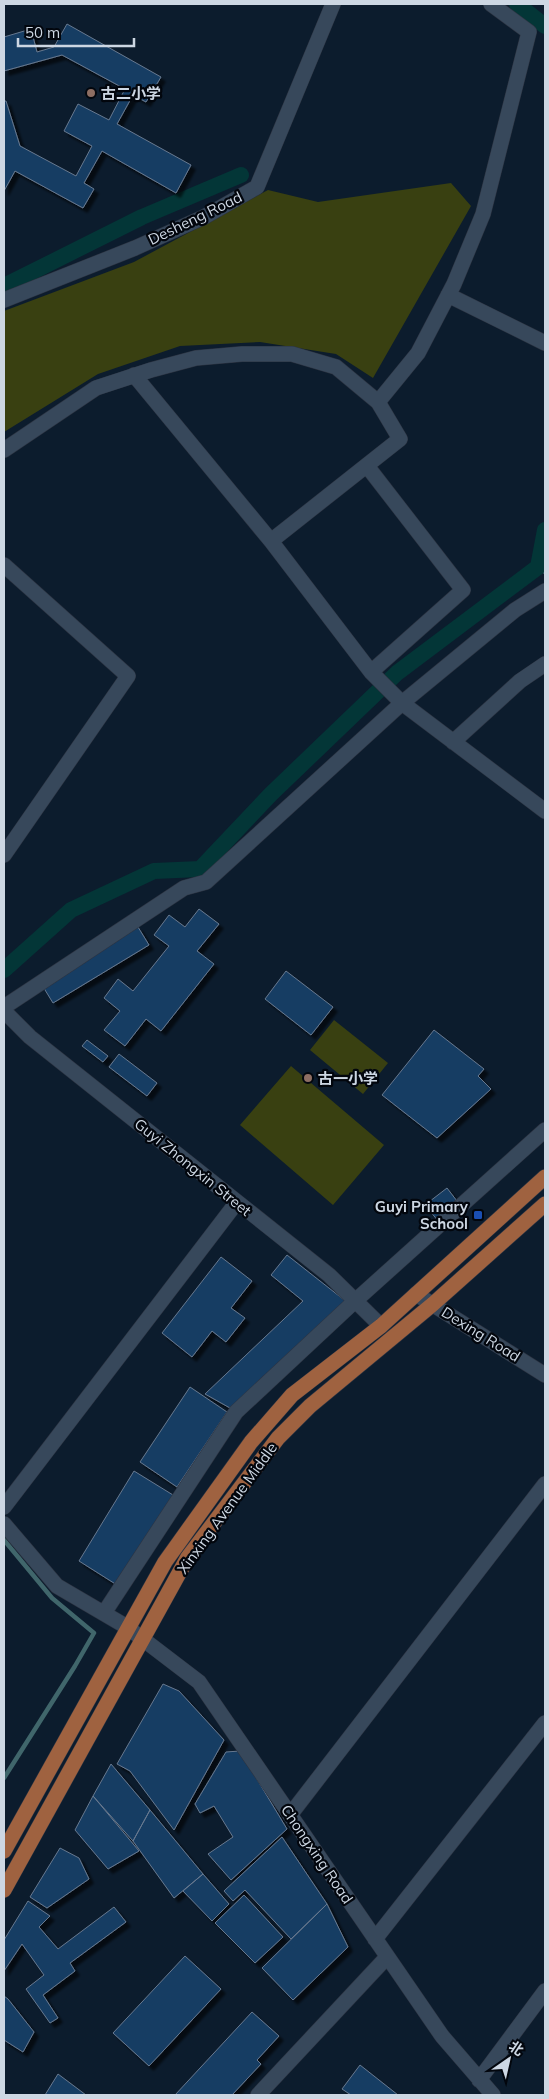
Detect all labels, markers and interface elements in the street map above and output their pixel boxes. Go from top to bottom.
scale bar [18,15,134,47]
text: 50 m [25,23,60,42]
place label: 古二小学 [101,84,161,103]
marker: 古二小学 [85,87,97,99]
street label: Desheng Road [145,187,245,249]
place label: 古一小学 [318,1069,378,1088]
marker: 古一小学 [302,1072,314,1084]
street label: Guyi Zhongxin Street [131,1114,255,1220]
place label: Guyi Primary School [375,1197,469,1233]
marker: Guyi Primary School [472,1209,484,1221]
street label: Dexing Road [438,1302,524,1366]
street label: Xinxing Avenue Middle [173,1439,281,1577]
street label: Chongxing Road [277,1801,357,1907]
north arrow [484,2034,534,2084]
text: 北 [505,2037,527,2060]

